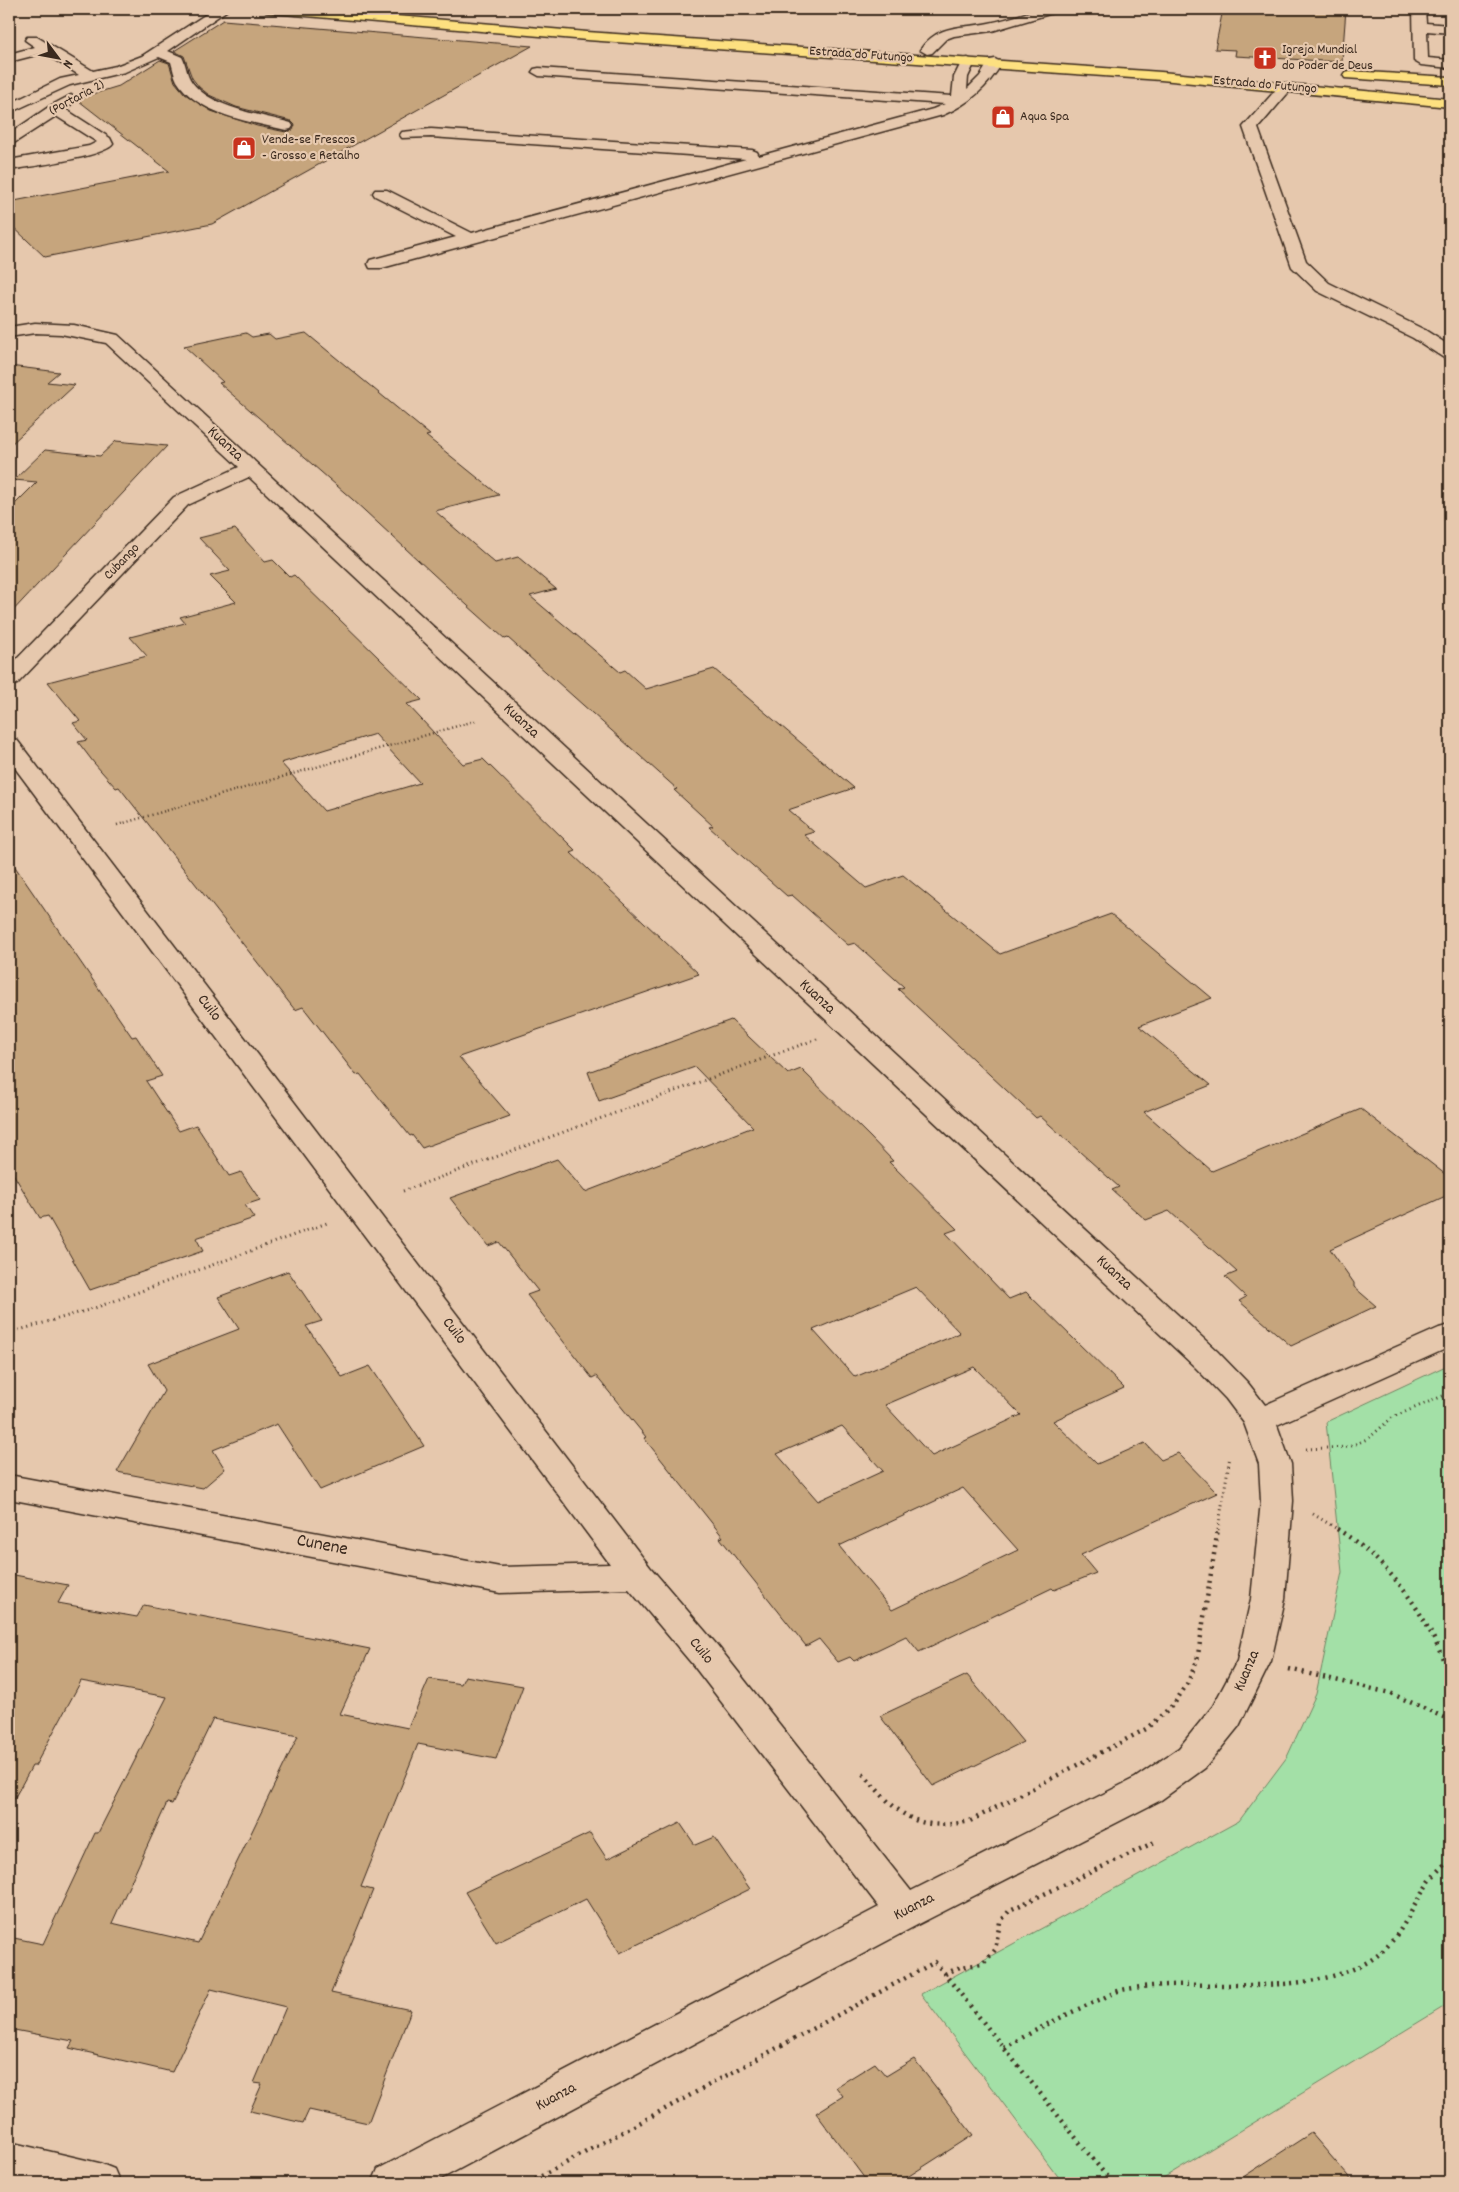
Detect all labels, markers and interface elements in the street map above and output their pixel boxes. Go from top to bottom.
north arrow [32,32,82,82]
place label: Igreja Mundial do Poder de Deus [1282,40,1373,76]
street label: Estrada do Futungo [809,41,913,69]
church icon: Igreja Mundial do Poder de Deus [1252,45,1278,71]
text: N [57,56,78,72]
street label: Estrada do Futungo [1212,71,1318,99]
street label: (Portaria 2) [46,75,109,121]
shop icon: Aqua Spa [990,104,1016,130]
place label: Aqua Spa [1020,107,1069,127]
place label: Vende-se Frescos - Grosso e Retalho [262,130,360,166]
shop icon: Vende-se Frescos - Grosso e Retalho [231,135,257,161]
street label: Kuanza [202,421,249,467]
street label: Cubango [99,539,145,585]
street label: Kuanza [498,698,545,744]
street label: Kuanza [794,974,841,1020]
street label: Cuilo [191,990,227,1026]
street label: Kuanza [1091,1250,1138,1296]
street label: Cuilo [436,1313,472,1349]
street label: Cunene [294,1528,350,1564]
street label: Cuilo [683,1633,719,1669]
street label: Kuanza [1228,1646,1266,1695]
street label: Kuanza [890,1887,939,1927]
street label: Kuanza [532,2077,581,2117]

